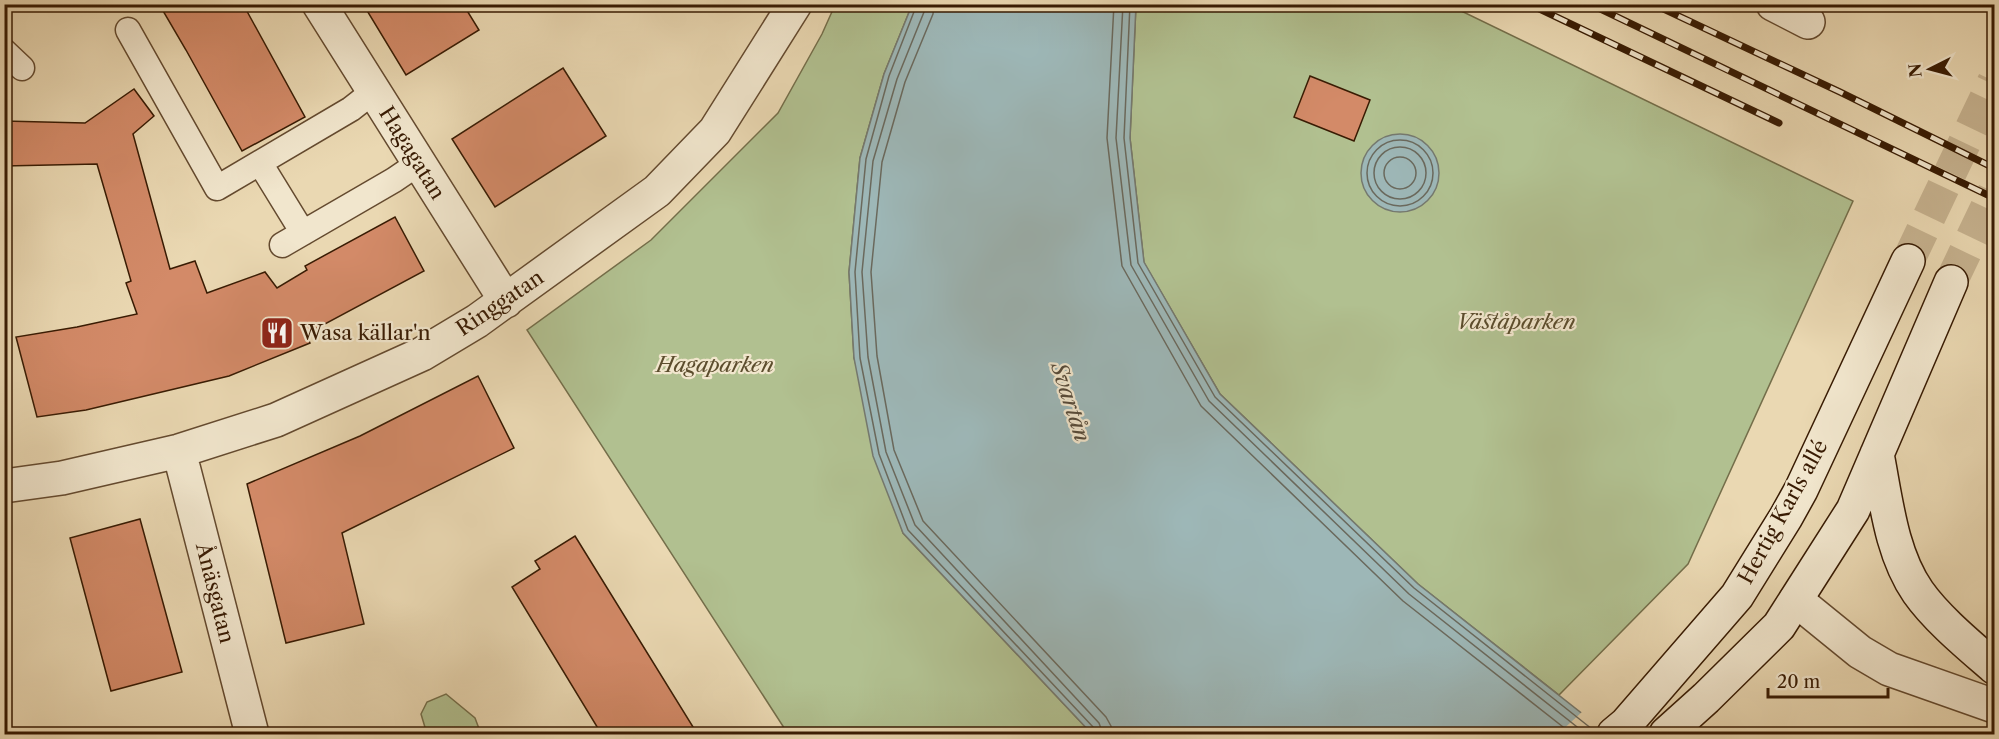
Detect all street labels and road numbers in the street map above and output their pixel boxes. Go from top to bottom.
street label: Hagagatan [374,102,451,204]
street label: Ringgatan [451,264,548,341]
street label: Hertig Karls allé [1733,435,1833,588]
street label: Ånäsgatan [191,539,240,646]

